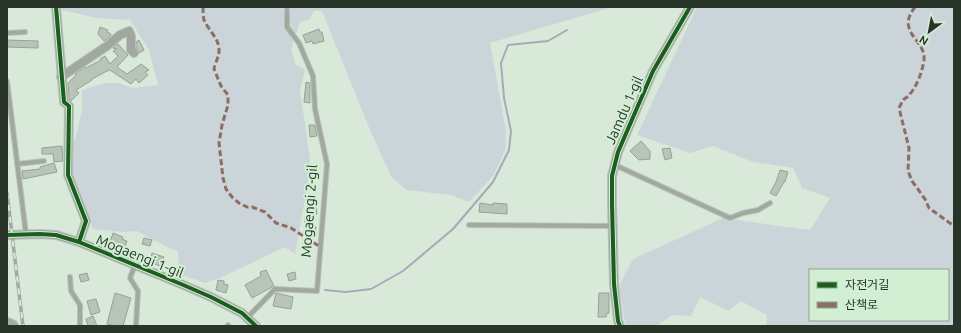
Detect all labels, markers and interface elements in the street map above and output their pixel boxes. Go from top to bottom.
north arrow [909,12,949,52]
text: N [917,33,930,48]
street label: Jamdu 1-gil [602,73,646,146]
street label: Mogaengi 2-gil [298,164,320,258]
street label: Mogaengi 1-gil [94,231,186,281]
legend [809,269,949,321]
text: 자전거길 [845,278,889,291]
text: 산책로 [845,298,878,311]

